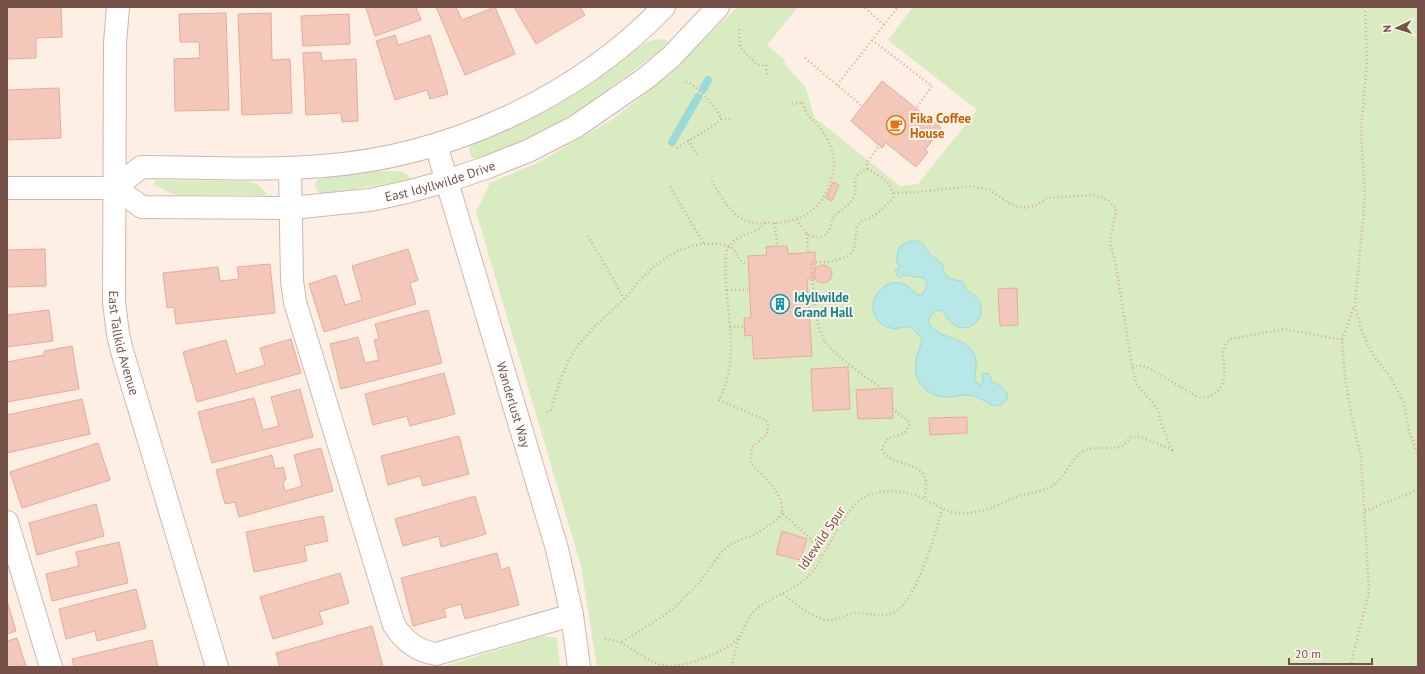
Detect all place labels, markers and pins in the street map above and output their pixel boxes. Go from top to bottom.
place label: Fika Coffee House [910,110,971,142]
cafe icon: Fika Coffee House [885,114,907,136]
place label: Idyllwilde Grand Hall [794,289,853,321]
building icon: Idyllwilde Grand Hall [769,293,791,315]

